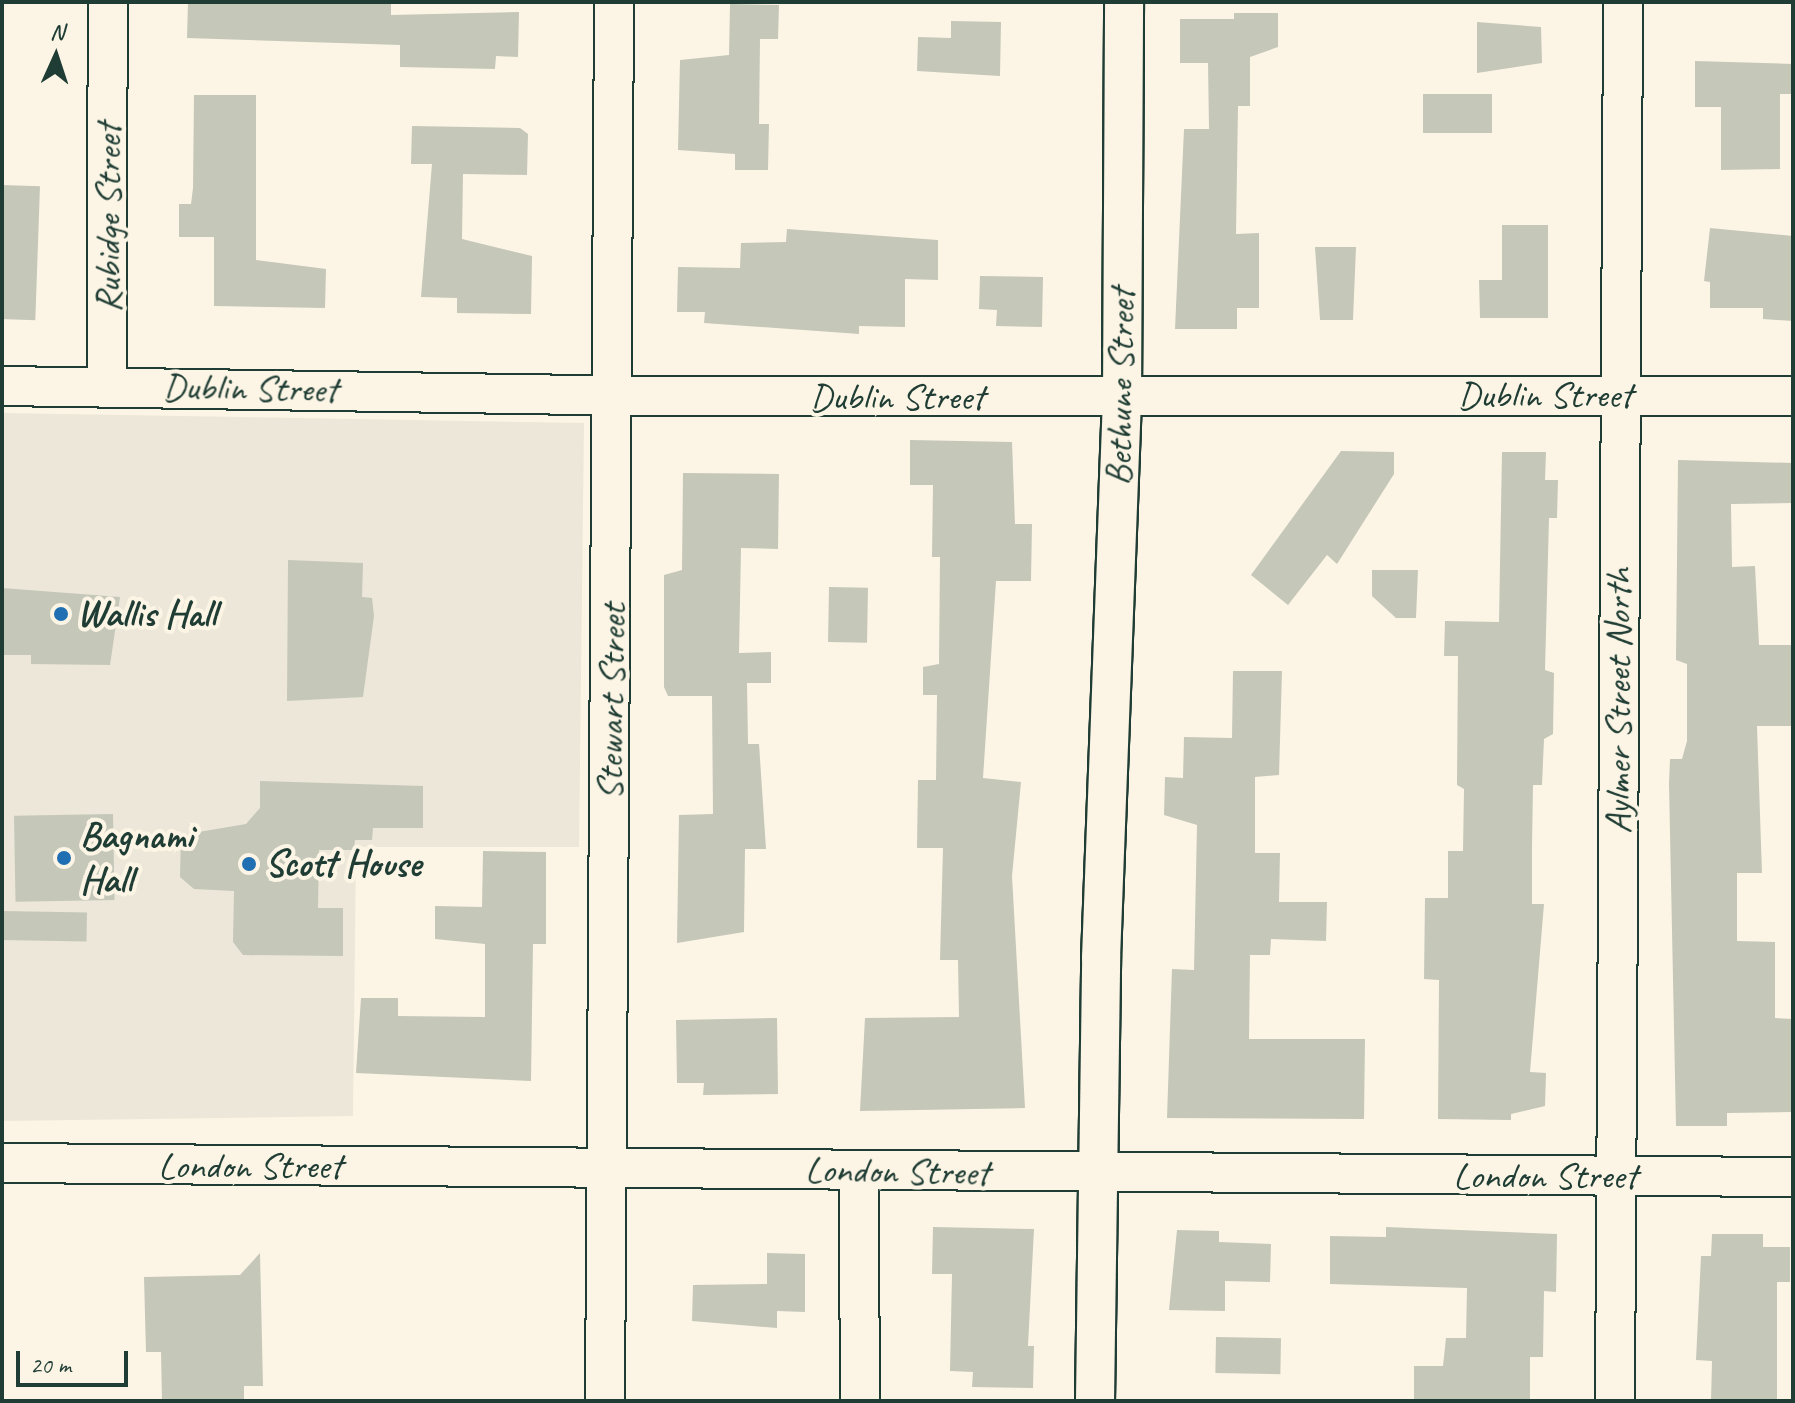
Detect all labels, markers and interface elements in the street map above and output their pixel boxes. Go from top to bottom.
north arrow [16,16,96,96]
text: N [50,18,65,46]
street label: Rubidge Street [85,123,131,313]
street label: Bethune Street [1095,288,1145,486]
street label: Dublin Street [162,364,338,412]
street label: Dublin Street [1458,372,1632,418]
street label: Dublin Street [810,374,984,420]
street label: Aylmer Street North [1595,568,1641,834]
place label: Wallis Hall [77,591,217,637]
street label: Stewart Street [586,603,636,801]
marker: Wallis Hall [52,605,70,623]
place label: Bagnami Hall [80,813,193,902]
place label: Scott House [265,841,421,887]
marker: Bagnami Hall [55,849,73,867]
marker: Scott House [240,855,258,873]
street label: London Street [158,1143,342,1189]
street label: London Street [805,1147,989,1195]
street label: London Street [1453,1153,1637,1199]
scale bar [20,1335,132,1385]
text: 20 m [30,1350,71,1380]

